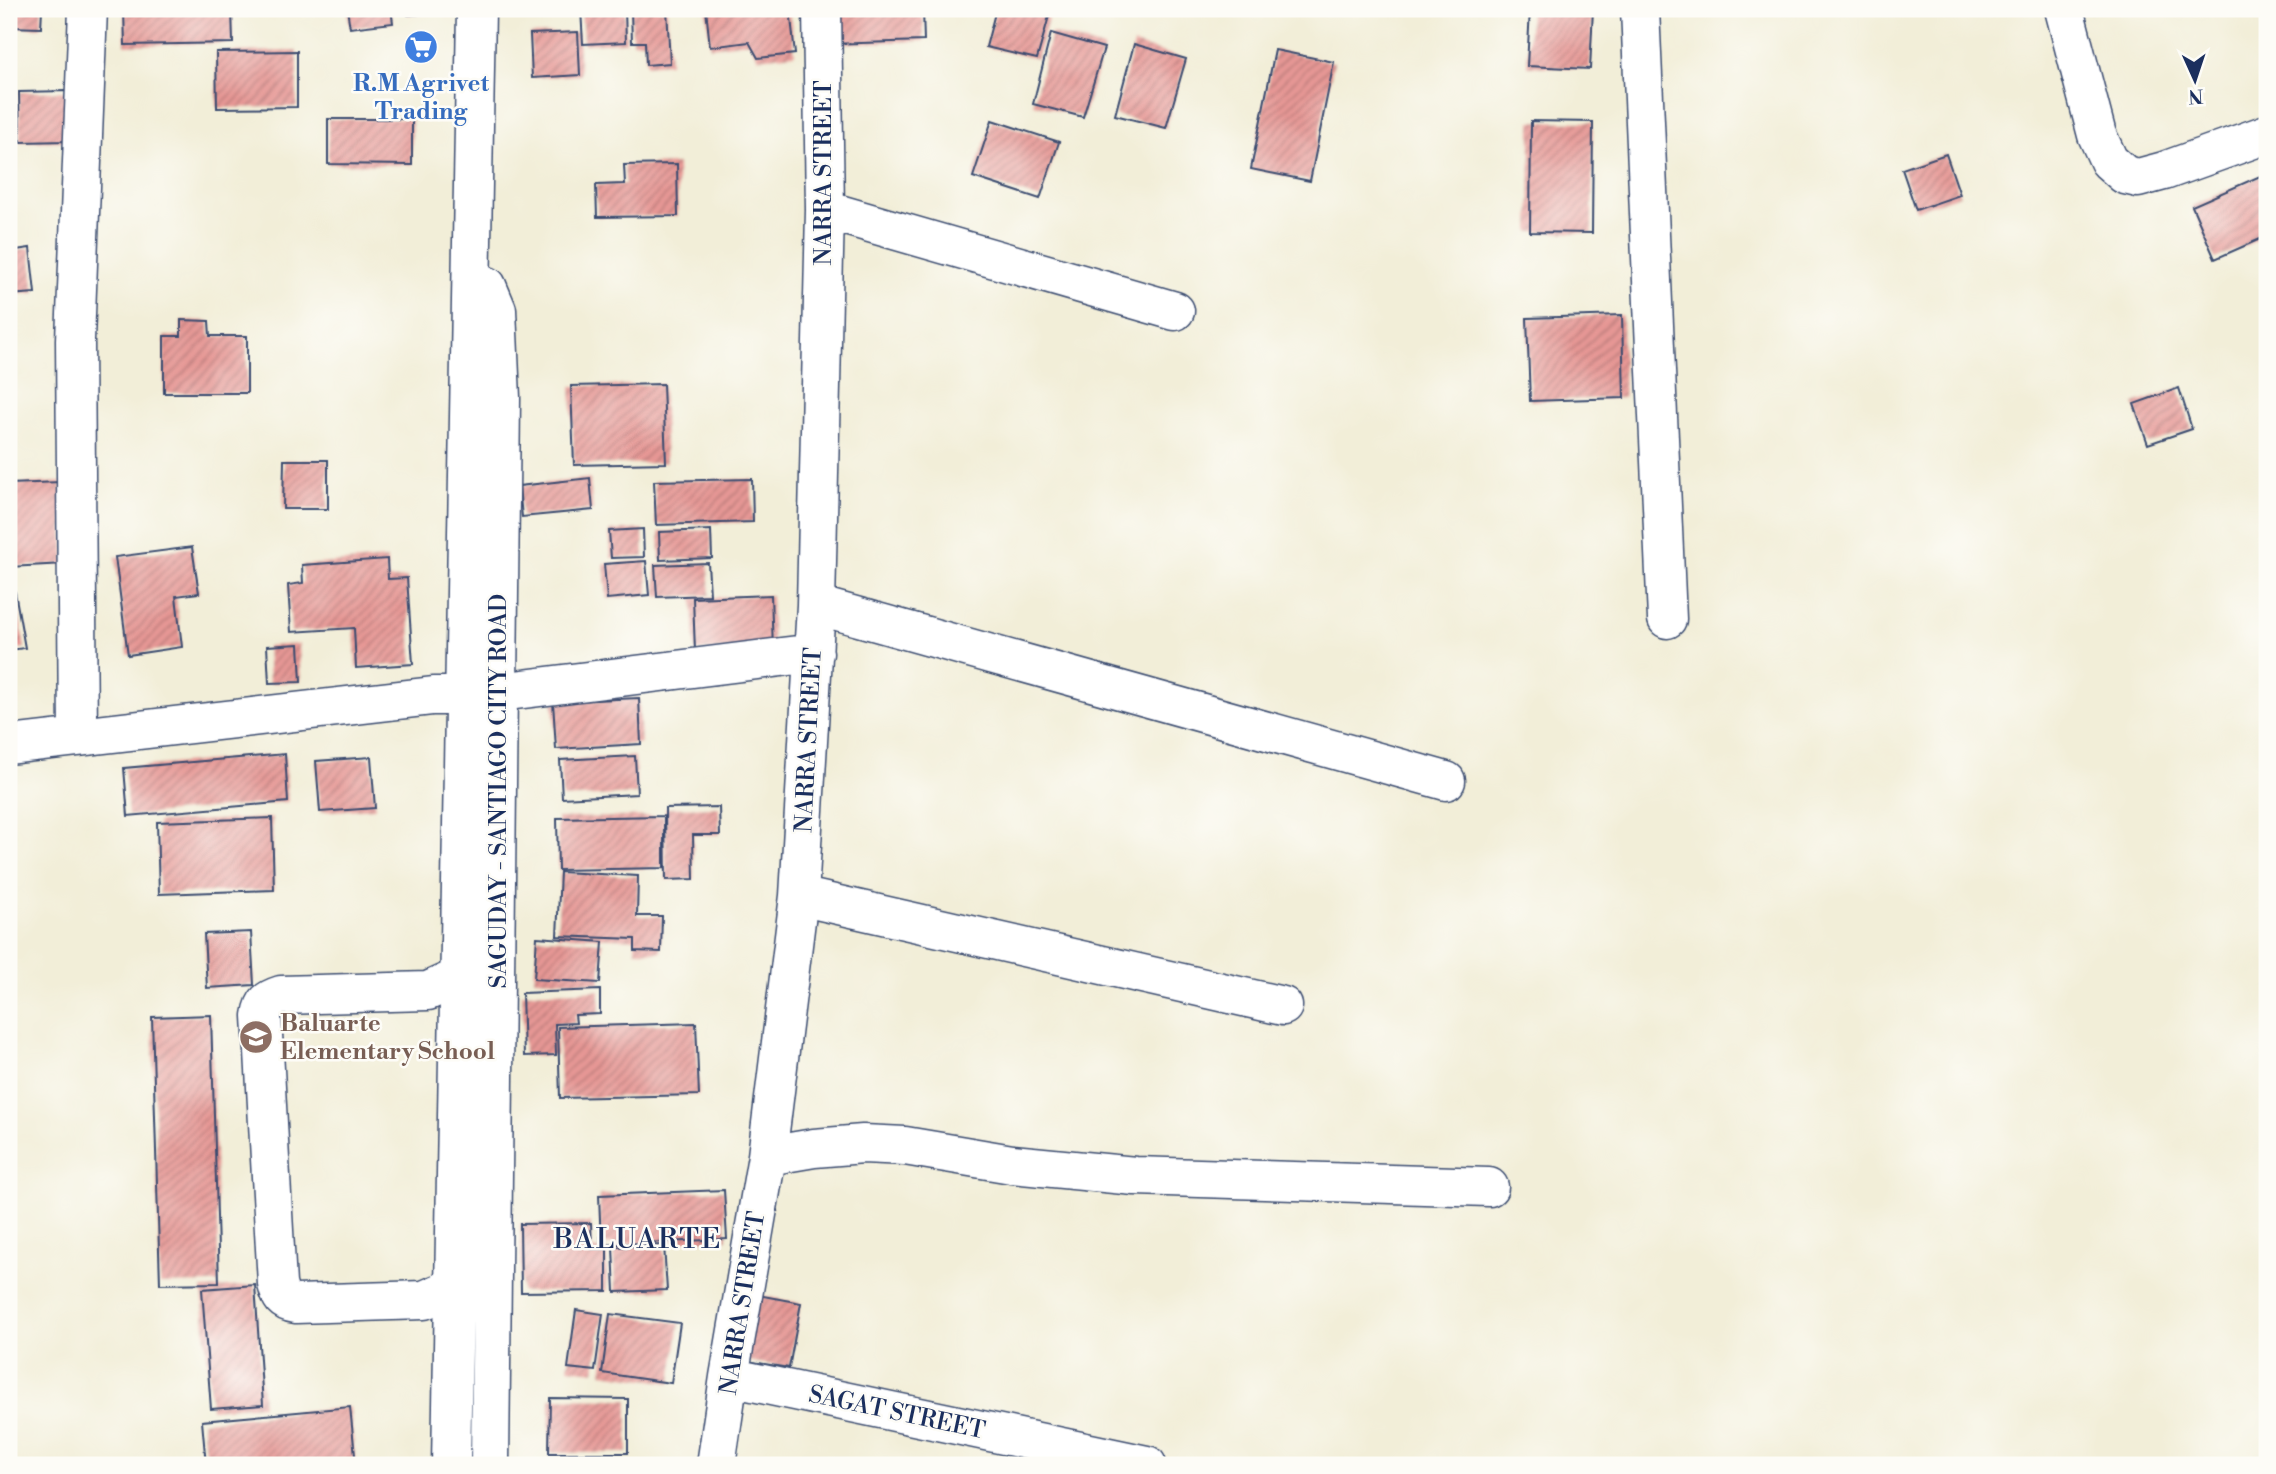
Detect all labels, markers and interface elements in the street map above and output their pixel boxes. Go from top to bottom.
supermarket icon: R.M Agrivet Trading [402,28,440,66]
north arrow [2160,46,2230,116]
place label: R.M Agrivet Trading [353,69,489,127]
street label: NARRA STREET [809,80,839,266]
text: N [2188,84,2204,108]
street label: SAGUDAY - SANTIAGO CITY ROAD [484,594,514,989]
street label: NARRA STREET [789,647,829,833]
place label: Baluarte Elementary School [280,1009,495,1067]
school or university icon: Baluarte Elementary School [237,1018,275,1056]
street label: NARRA STREET [714,1209,772,1397]
district label: BALUARTE [553,1222,722,1257]
street label: SAGAT STREET [806,1380,988,1446]

